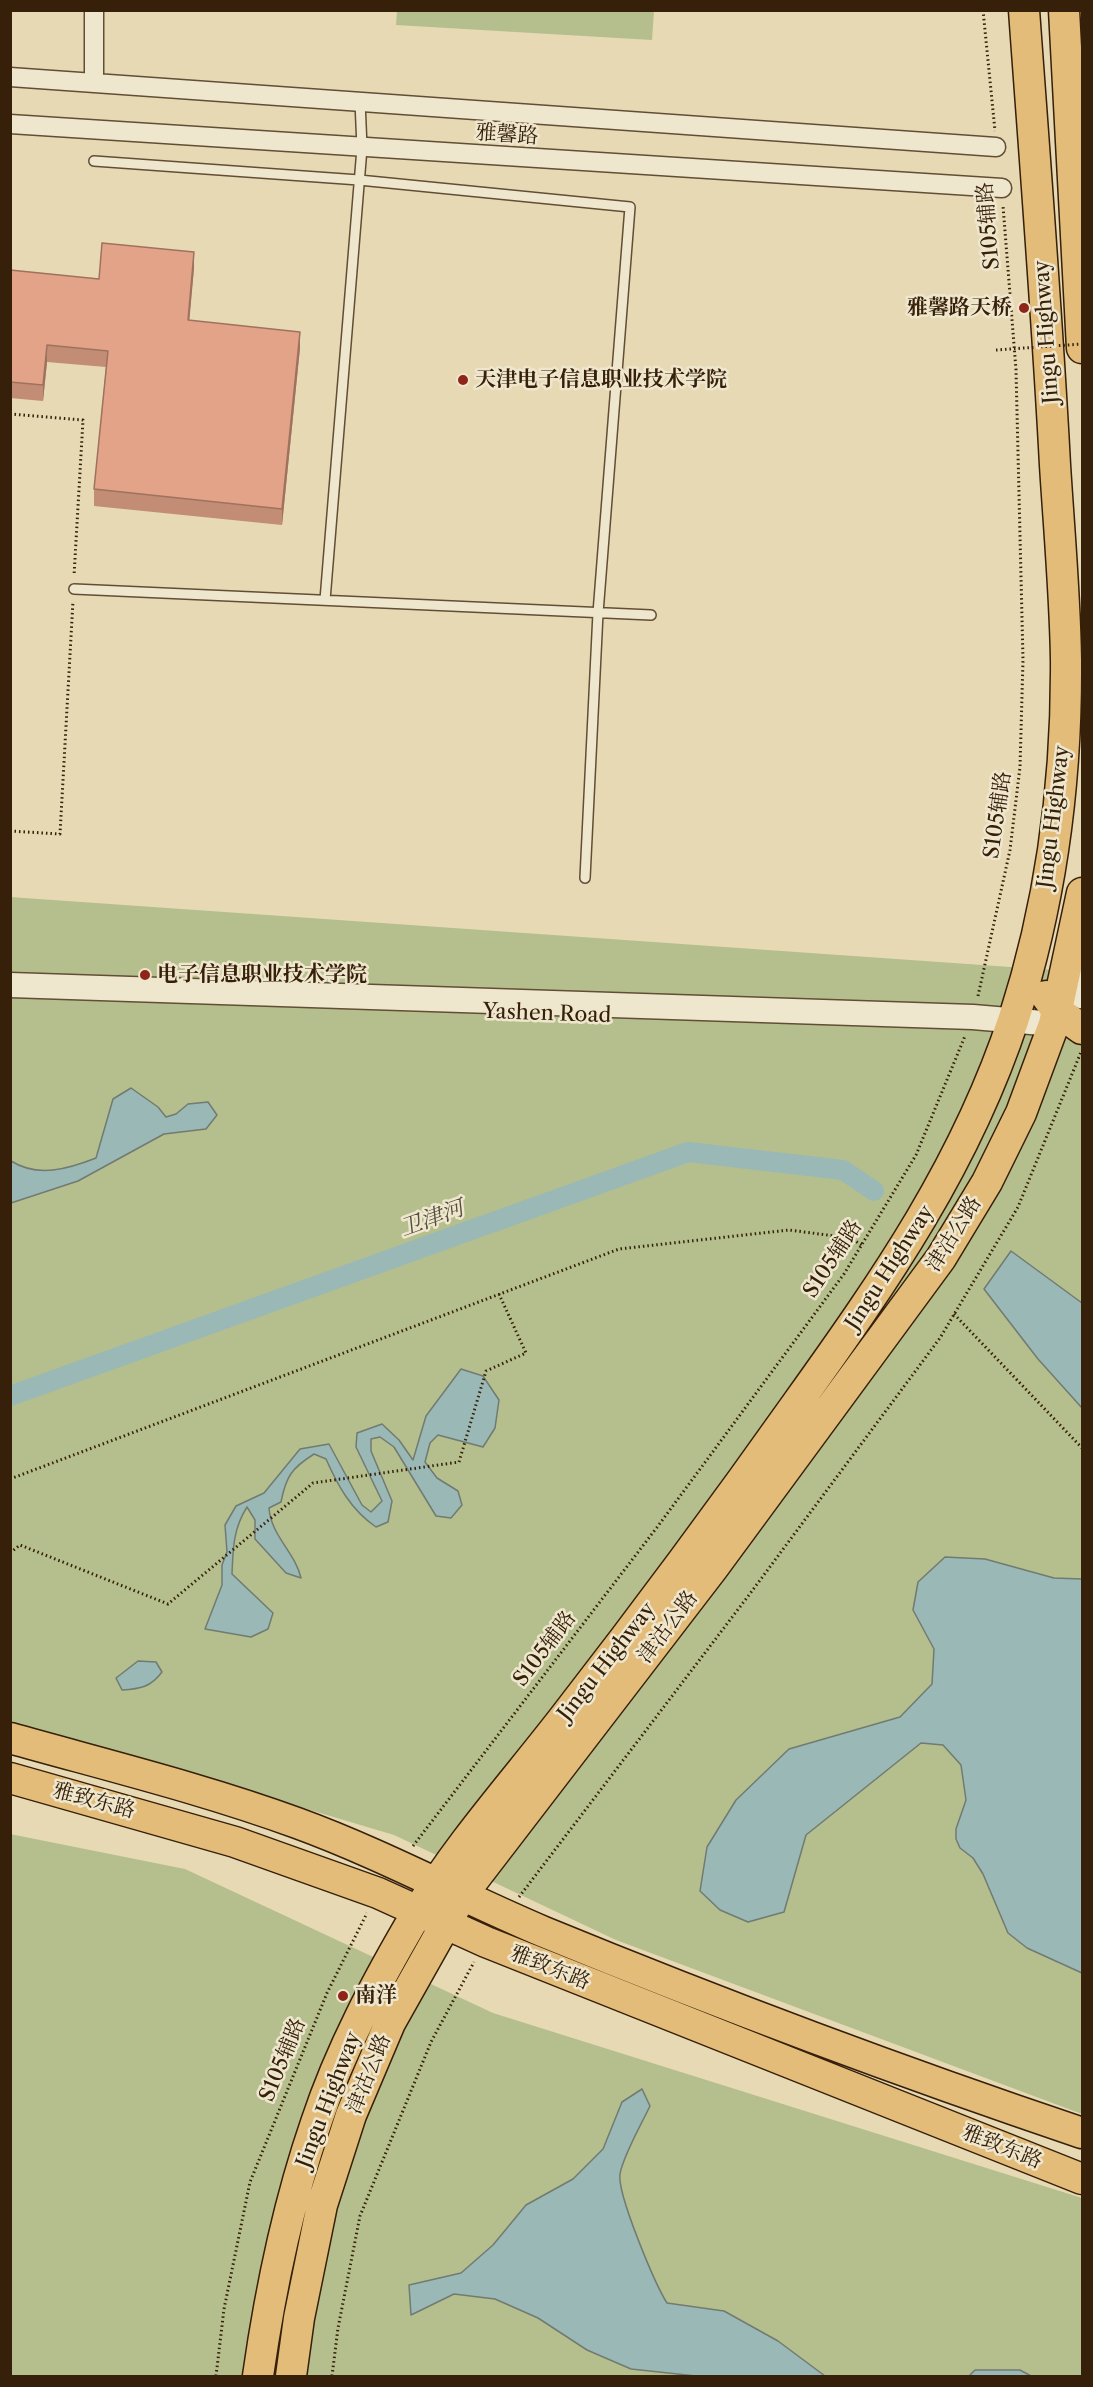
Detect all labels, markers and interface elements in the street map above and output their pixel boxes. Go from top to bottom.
street label: 雅馨路 [475,120,539,150]
street label: S105辅路 [973,181,1005,271]
street label: Jingu Highway [1029,259,1065,405]
place label: 雅馨路天桥 [907,295,1012,321]
marker: 雅馨路天桥 [1017,301,1031,315]
place label: 天津电子信息职业技术学院 [475,367,727,393]
marker: 天津电子信息职业技术学院 [456,373,470,387]
street label: Jingu Highway [1033,744,1075,890]
street label: S105辅路 [979,770,1017,860]
place label: 电子信息职业技术学院 [157,962,367,988]
marker: 电子信息职业技术学院 [138,968,152,982]
street label: Yashen Road [482,999,612,1029]
street label: 津沽公路 [921,1192,987,1276]
water label: 卫津河 [396,1195,468,1243]
street label: Jingu Highway [840,1201,940,1335]
street label: S105辅路 [798,1215,868,1303]
street label: 津沽公路 [633,1586,703,1668]
street label: Jingu Highway [553,1598,661,1726]
street label: S105辅路 [508,1606,582,1692]
street label: 雅致东路 [50,1778,138,1824]
street label: 雅致东路 [506,1941,594,1995]
place label: 南洋 [355,1983,397,2009]
marker: 南洋 [336,1989,350,2003]
street label: S105辅路 [255,2014,311,2106]
street label: Jingu Highway [291,2028,367,2172]
street label: 津沽公路 [342,2030,396,2118]
street label: 雅致东路 [958,2120,1046,2174]

